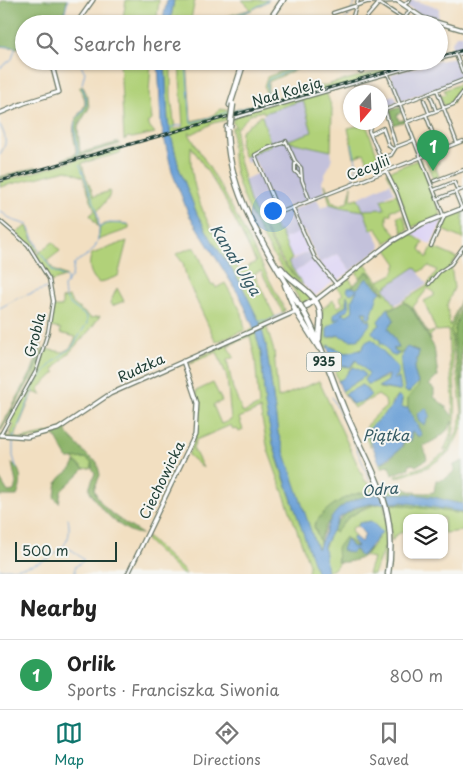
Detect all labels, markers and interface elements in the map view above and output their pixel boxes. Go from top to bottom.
search box [15,15,448,70]
icon: search [33,29,61,57]
text: Search here [73,29,182,57]
street label: Nad Koleją [249,71,325,112]
north arrow [343,85,388,130]
pin: 1 [417,130,449,171]
street label: Cecylii [343,149,393,186]
your location [260,198,286,224]
water label: Kanał Ulga [205,219,268,300]
street label: Grobla [19,310,51,359]
street label: Rudzka [114,348,168,387]
road number: 935 [306,352,342,372]
water label: Piątka [363,423,410,446]
street label: Ciechowicka [133,436,190,523]
water label: Odra [361,475,399,502]
map controls [403,514,448,559]
button: layers [403,514,448,559]
scale bar [15,539,118,562]
text: 500 m [22,540,69,561]
text: Nearby [20,591,97,623]
text: Orlik [67,649,116,677]
text: 1 [32,663,40,687]
text: 800 m [390,663,443,687]
text: Sports · Franciszka Siwonia [67,677,279,701]
tab: Map [54,719,84,770]
tab: Directions [193,719,261,770]
tab: Saved [369,719,409,770]

